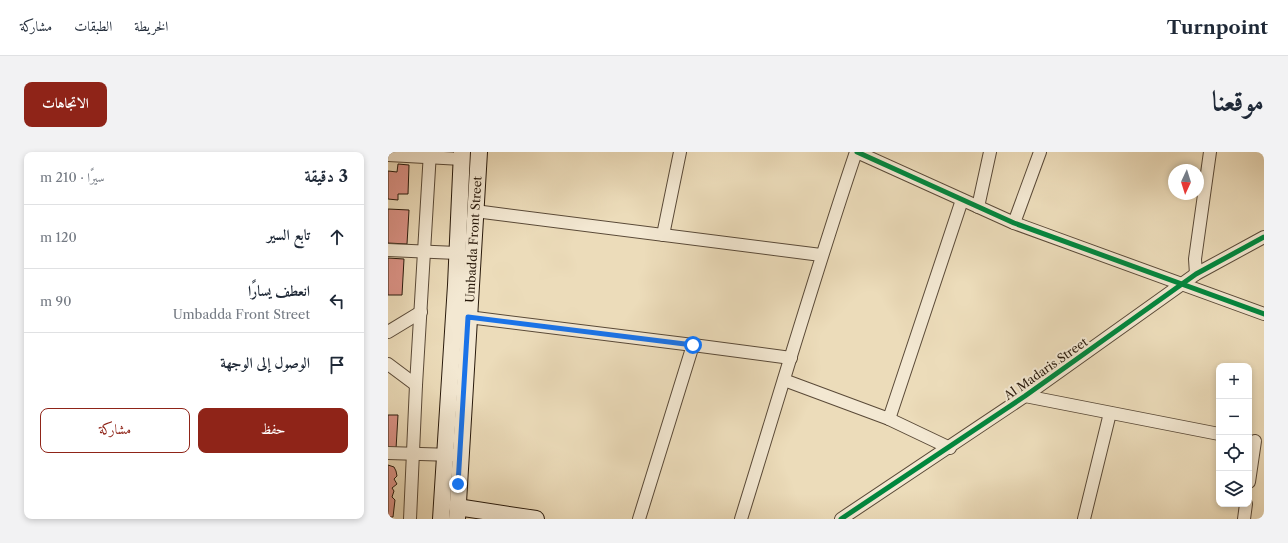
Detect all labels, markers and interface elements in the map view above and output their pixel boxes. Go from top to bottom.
text: Turnpoint [1167,16,1268,39]
text: مشاركة [20,17,52,35]
text: الطبقات [74,17,112,35]
text: الخريطة [134,17,168,35]
button: الاتجاهات [24,82,107,127]
text: موقعنا [1212,84,1264,118]
north arrow [1168,164,1204,200]
text: 3 دقيقة [304,166,348,186]
text: سيرًا · 210 m [40,169,105,185]
street label: Umbadda Front Street [462,175,485,303]
text: تابع السير [267,225,310,244]
icon: ahead [326,226,348,248]
text: 120 m [40,229,77,245]
text: انعطف يسارًا [248,281,310,300]
icon: left [326,290,348,312]
text: 90 m [40,293,71,309]
text: Umbadda Front Street [173,306,310,322]
street label: Al Madaris Street [1000,334,1091,404]
route start [684,336,702,354]
text: الوصول إلى الوجهة [220,353,310,372]
icon: arrive [326,354,348,376]
map controls [1216,363,1252,507]
button: + [1216,363,1252,399]
button: − [1216,399,1252,435]
button: مشاركة [40,408,190,453]
button: حفظ [198,408,348,453]
button: locate [1216,435,1252,471]
button: layers [1216,471,1252,507]
route end [449,475,467,493]

